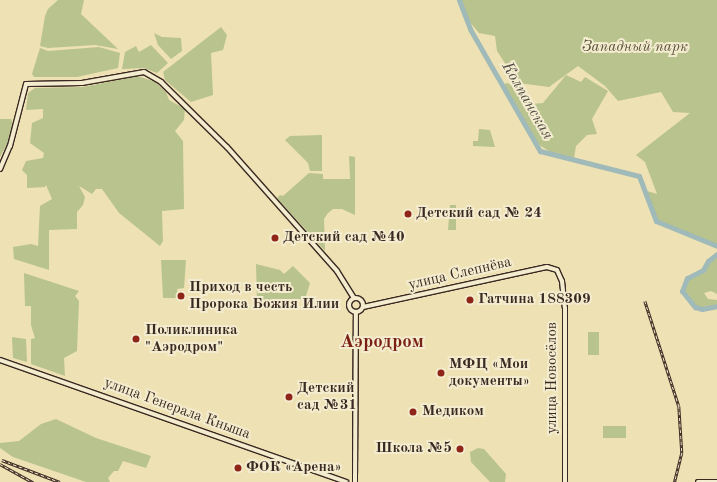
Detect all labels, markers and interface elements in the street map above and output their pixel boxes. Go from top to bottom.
park label: Западный парк [582,39,688,57]
water label: Колпанская [497,59,557,143]
place label: Детский сад № 24 [416,205,542,223]
marker: Детский сад № 24 [403,209,413,219]
place label: Детский сад №40 [283,229,405,247]
marker: Детский сад №40 [270,233,280,243]
street label: улица Слепнёва [407,253,513,295]
place label: Приход в честь Пророка Божия Илии [189,278,339,313]
marker: Приход в честь Пророка Божия Илии [176,291,186,301]
place label: Гатчина 188309 [478,291,591,309]
marker: Гатчина 188309 [465,295,475,305]
place label: Поликлиника "Аэродром" [145,321,238,356]
street label: улица Новосёлов [544,322,562,434]
district label: Аэродром [340,332,424,354]
marker: Поликлиника "Аэродром" [130,333,142,345]
place label: МФЦ «Мои документы» [449,355,530,390]
marker: МФЦ «Мои документы» [436,368,446,378]
street label: улица Генерала Кныша [101,374,253,444]
place label: Детский сад №31 [297,379,357,414]
marker: Детский сад №31 [284,392,294,402]
place label: Медиком [422,403,484,421]
marker: Медиком [407,406,419,418]
place label: Школа №5 [376,440,452,458]
marker: Школа №5 [455,444,465,454]
place label: ФОК «Арена» [246,459,342,477]
marker: ФОК «Арена» [233,463,243,473]

